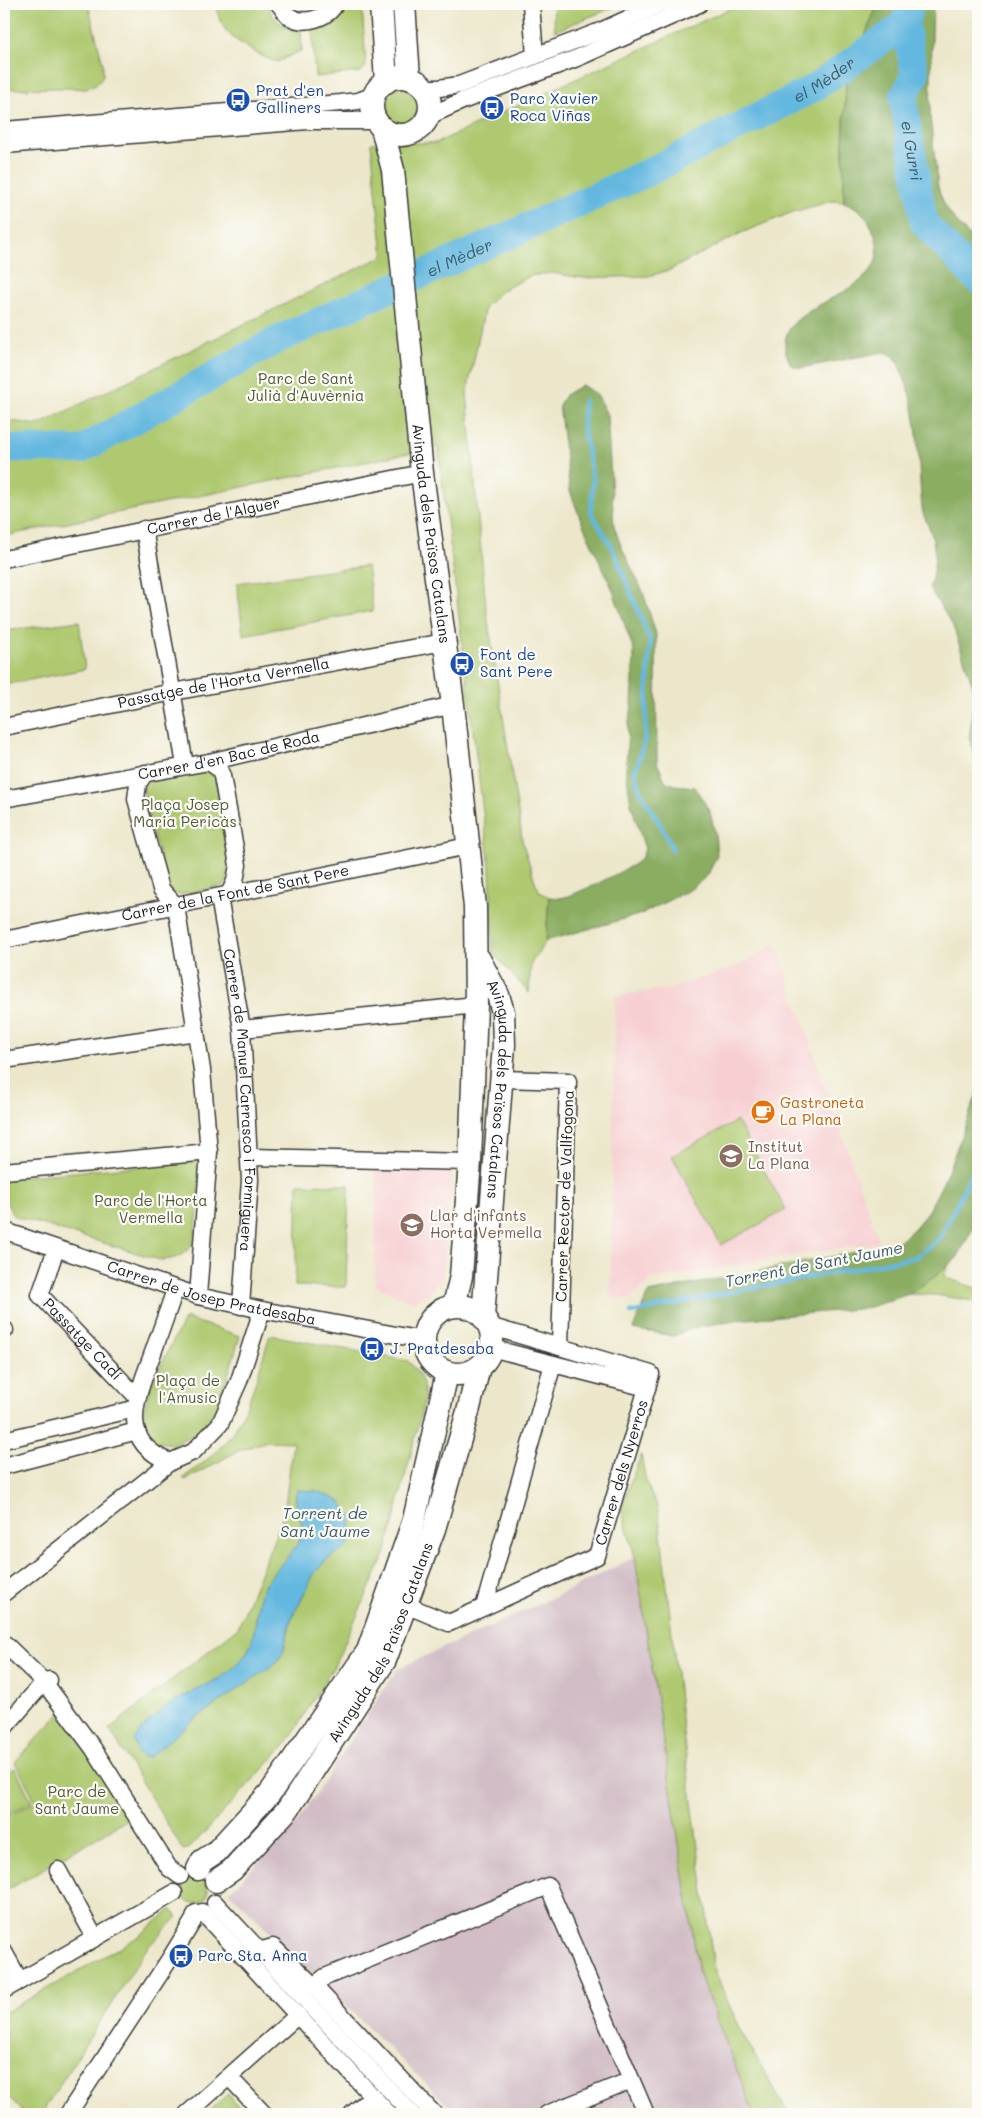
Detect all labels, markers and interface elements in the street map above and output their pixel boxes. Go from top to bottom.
water label: el Mèder [789,51,859,107]
place label: Prat d'en Galliners [256,80,324,117]
bus stop icon: Prat d'en Galliners [225,87,251,113]
place label: Parc Xavier Roca Viñas [510,88,598,125]
bus stop icon: Parc Xavier Roca Viñas [479,95,505,121]
water label: el Gurri [897,119,928,182]
water label: el Mèder [423,233,495,281]
park label: Parc de Sant Julià d'Auvèrnia [248,368,364,405]
street label: Avinguda dels Països Catalans [408,423,456,645]
street label: Carrer de l'Alguer [145,491,282,538]
place label: Font de Sant Pere [480,644,553,681]
bus stop icon: Font de Sant Pere [449,651,475,677]
street label: Passatge de l'Horta Vermella [116,652,331,712]
street label: Carrer d'en Bac de Roda [136,725,321,784]
park label: Plaça Josep Maria Pericàs [133,794,237,831]
street label: Carrer de la Font de Sant Pere [120,859,351,925]
street label: Carrer de Manuel Carrasco i Formiguera [219,947,261,1253]
street label: Avinguda dels Països Catalans [482,975,515,1200]
street label: Carrer Rector de Vallfogona [550,1089,578,1302]
place label: Gastroneta La Plana [780,1092,864,1129]
cafe icon: Gastroneta La Plana [750,1099,776,1125]
place label: Institut La Plana [748,1136,810,1173]
school or university icon: Institut La Plana [718,1143,744,1169]
park label: Parc de l'Horta Vermella [94,1190,208,1227]
place label: Llar d'infants Horta Vermella [430,1205,542,1242]
school or university icon: Llar d'infants Horta Vermella [399,1212,425,1238]
water label: Torrent de Sant Jaume [723,1236,905,1291]
street label: Carrer de Josep Pratdesaba [105,1255,318,1329]
street label: Passatge Cadí [39,1293,127,1384]
bus stop icon: J. Pratdesaba [359,1336,385,1362]
place label: J. Pratdesaba [390,1338,494,1358]
park label: Plaça de l'Amusic [156,1370,220,1407]
street label: Carrer dels Nyerros [590,1397,652,1548]
water label: Torrent de Sant Jaume [280,1502,370,1541]
street label: Avinguda dels Països Catalans [323,1539,437,1746]
park label: Parc de Sant Jaume [35,1781,119,1818]
bus stop icon: Parc Sta. Anna [168,1943,194,1969]
place label: Parc Sta. Anna [198,1945,308,1965]

